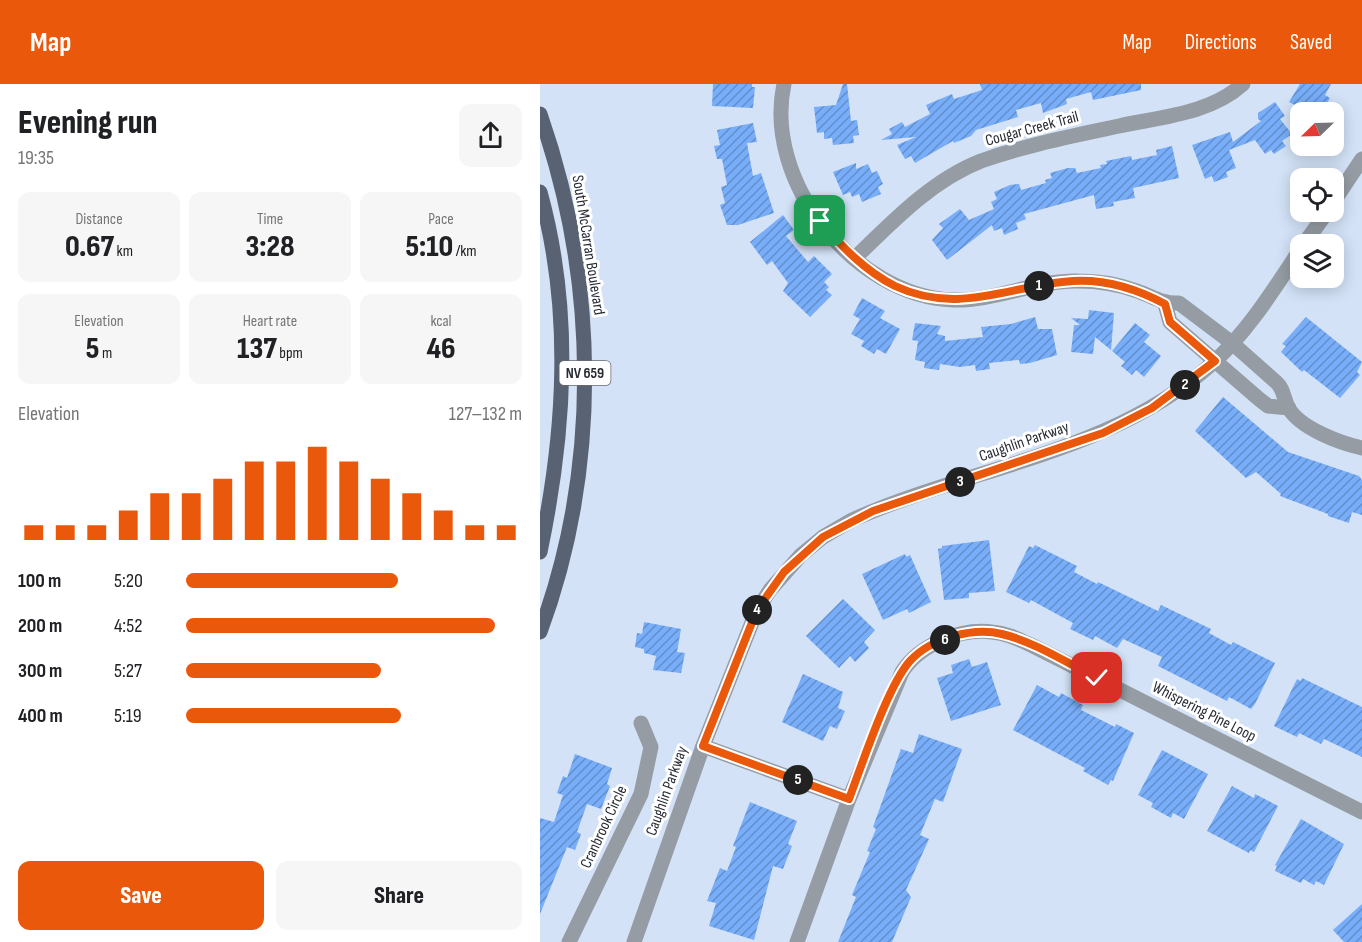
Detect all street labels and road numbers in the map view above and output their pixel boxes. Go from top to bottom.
street label: Cougar Creek Trail [983,107,1081,151]
street label: South McCarran Boulevard [568,174,608,316]
road number: NV 659 [560,361,610,385]
street label: Caughlin Parkway [977,418,1071,466]
street label: Whispering Pine Loop [1149,678,1259,746]
street label: Caughlin Parkway [642,744,692,838]
street label: Cranbrook Circle [577,783,631,871]

